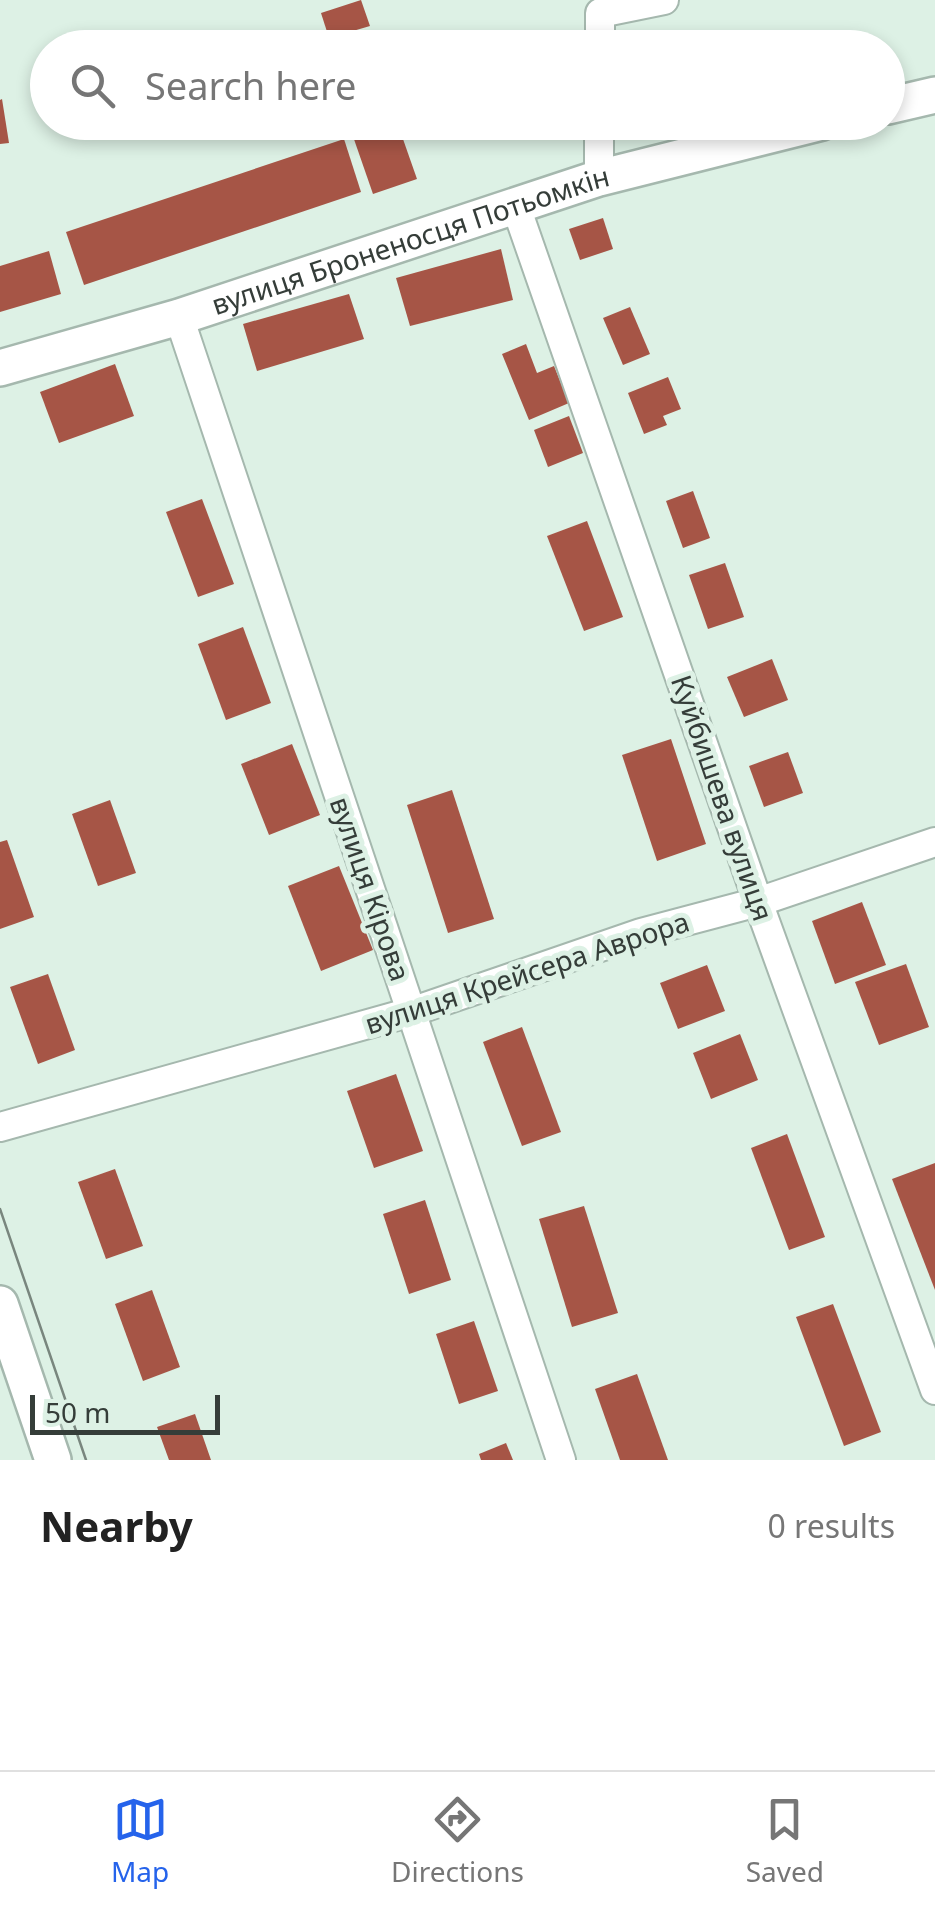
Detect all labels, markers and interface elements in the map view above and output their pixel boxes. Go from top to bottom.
search box [30,30,905,140]
icon: search [65,58,120,113]
text: Search here [145,59,356,111]
street label: вулиця Броненосця Потьомкін [206,156,613,323]
street label: Куйбишева вулиця [663,670,783,926]
street label: вулиця Кірова [322,791,420,986]
street label: вулиця Крейсера Аврора [360,902,694,1042]
scale bar [30,1390,220,1434]
text: 50 m [45,1393,111,1431]
text: Nearby [40,1497,193,1554]
text: 0 results [768,1504,895,1547]
tab: Map [111,1792,169,1890]
tab: Directions [391,1792,524,1890]
tab: Saved [746,1792,824,1890]

